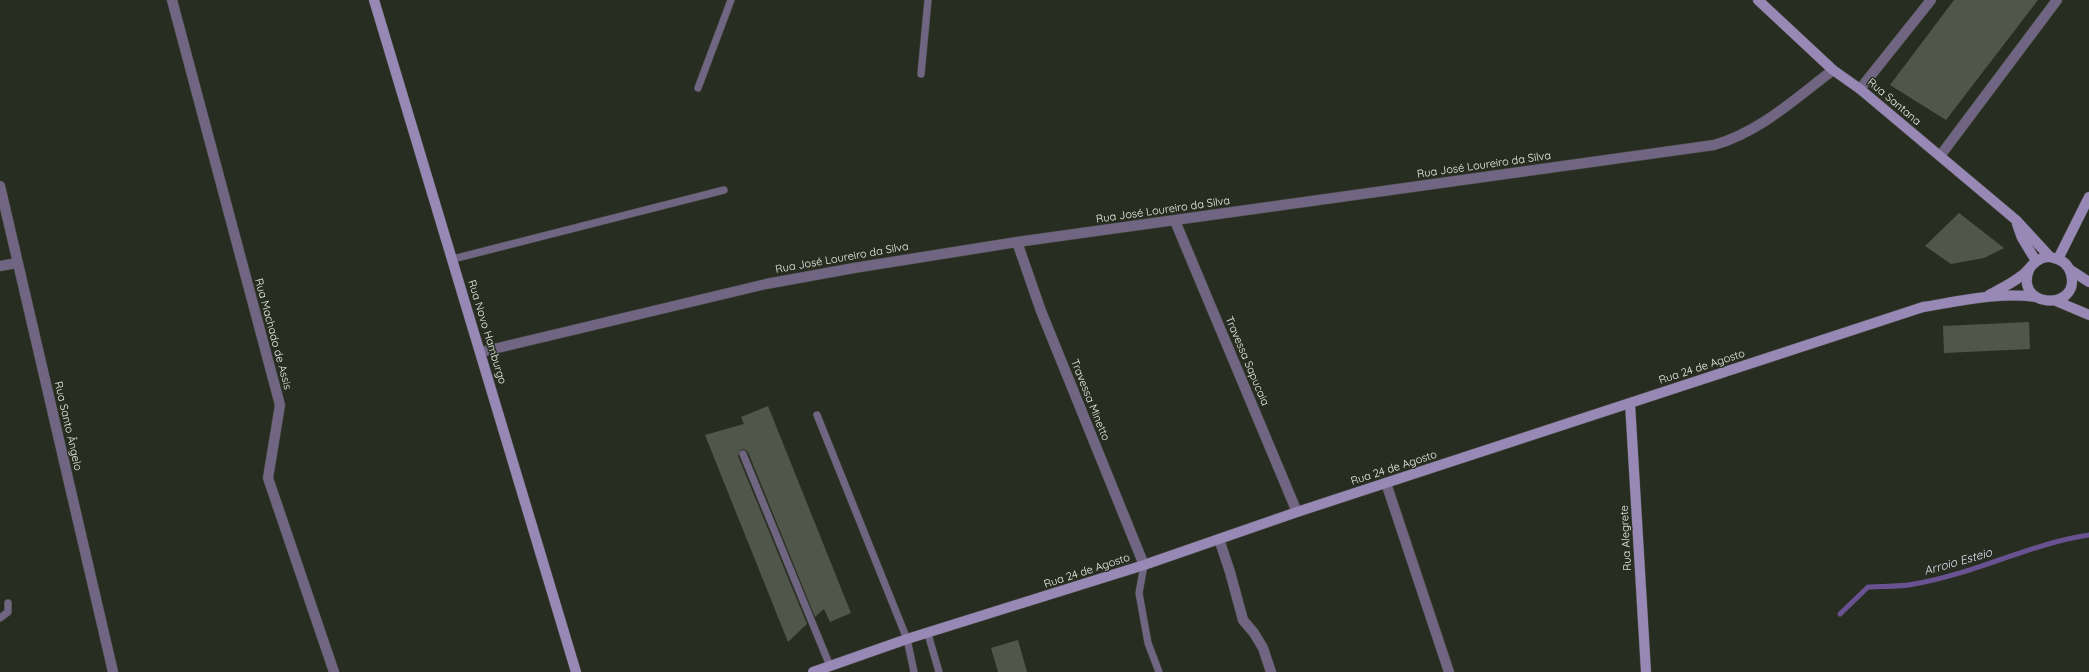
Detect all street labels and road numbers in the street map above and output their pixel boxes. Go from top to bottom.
street label: Rua Santana [1865,76,1923,128]
street label: Rua José Loureiro da Silva [1416,149,1552,181]
street label: Rua José Loureiro da Silva [1095,194,1231,226]
street label: Rua José Loureiro da Silva [774,240,910,276]
street label: Rua Machado de Assis [252,277,294,391]
street label: Rua Novo Hamburgo [465,278,509,386]
street label: Travessa Sapucaia [1222,314,1272,408]
street label: Rua 24 de Agosto [1657,347,1747,387]
street label: Travessa Minetto [1068,357,1112,443]
street label: Rua Santo Ângelo [51,380,85,472]
street label: Rua 24 de Agosto [1349,448,1439,488]
street label: Rua Alegrete [1618,505,1634,571]
street label: Rua 24 de Agosto [1042,551,1132,591]

